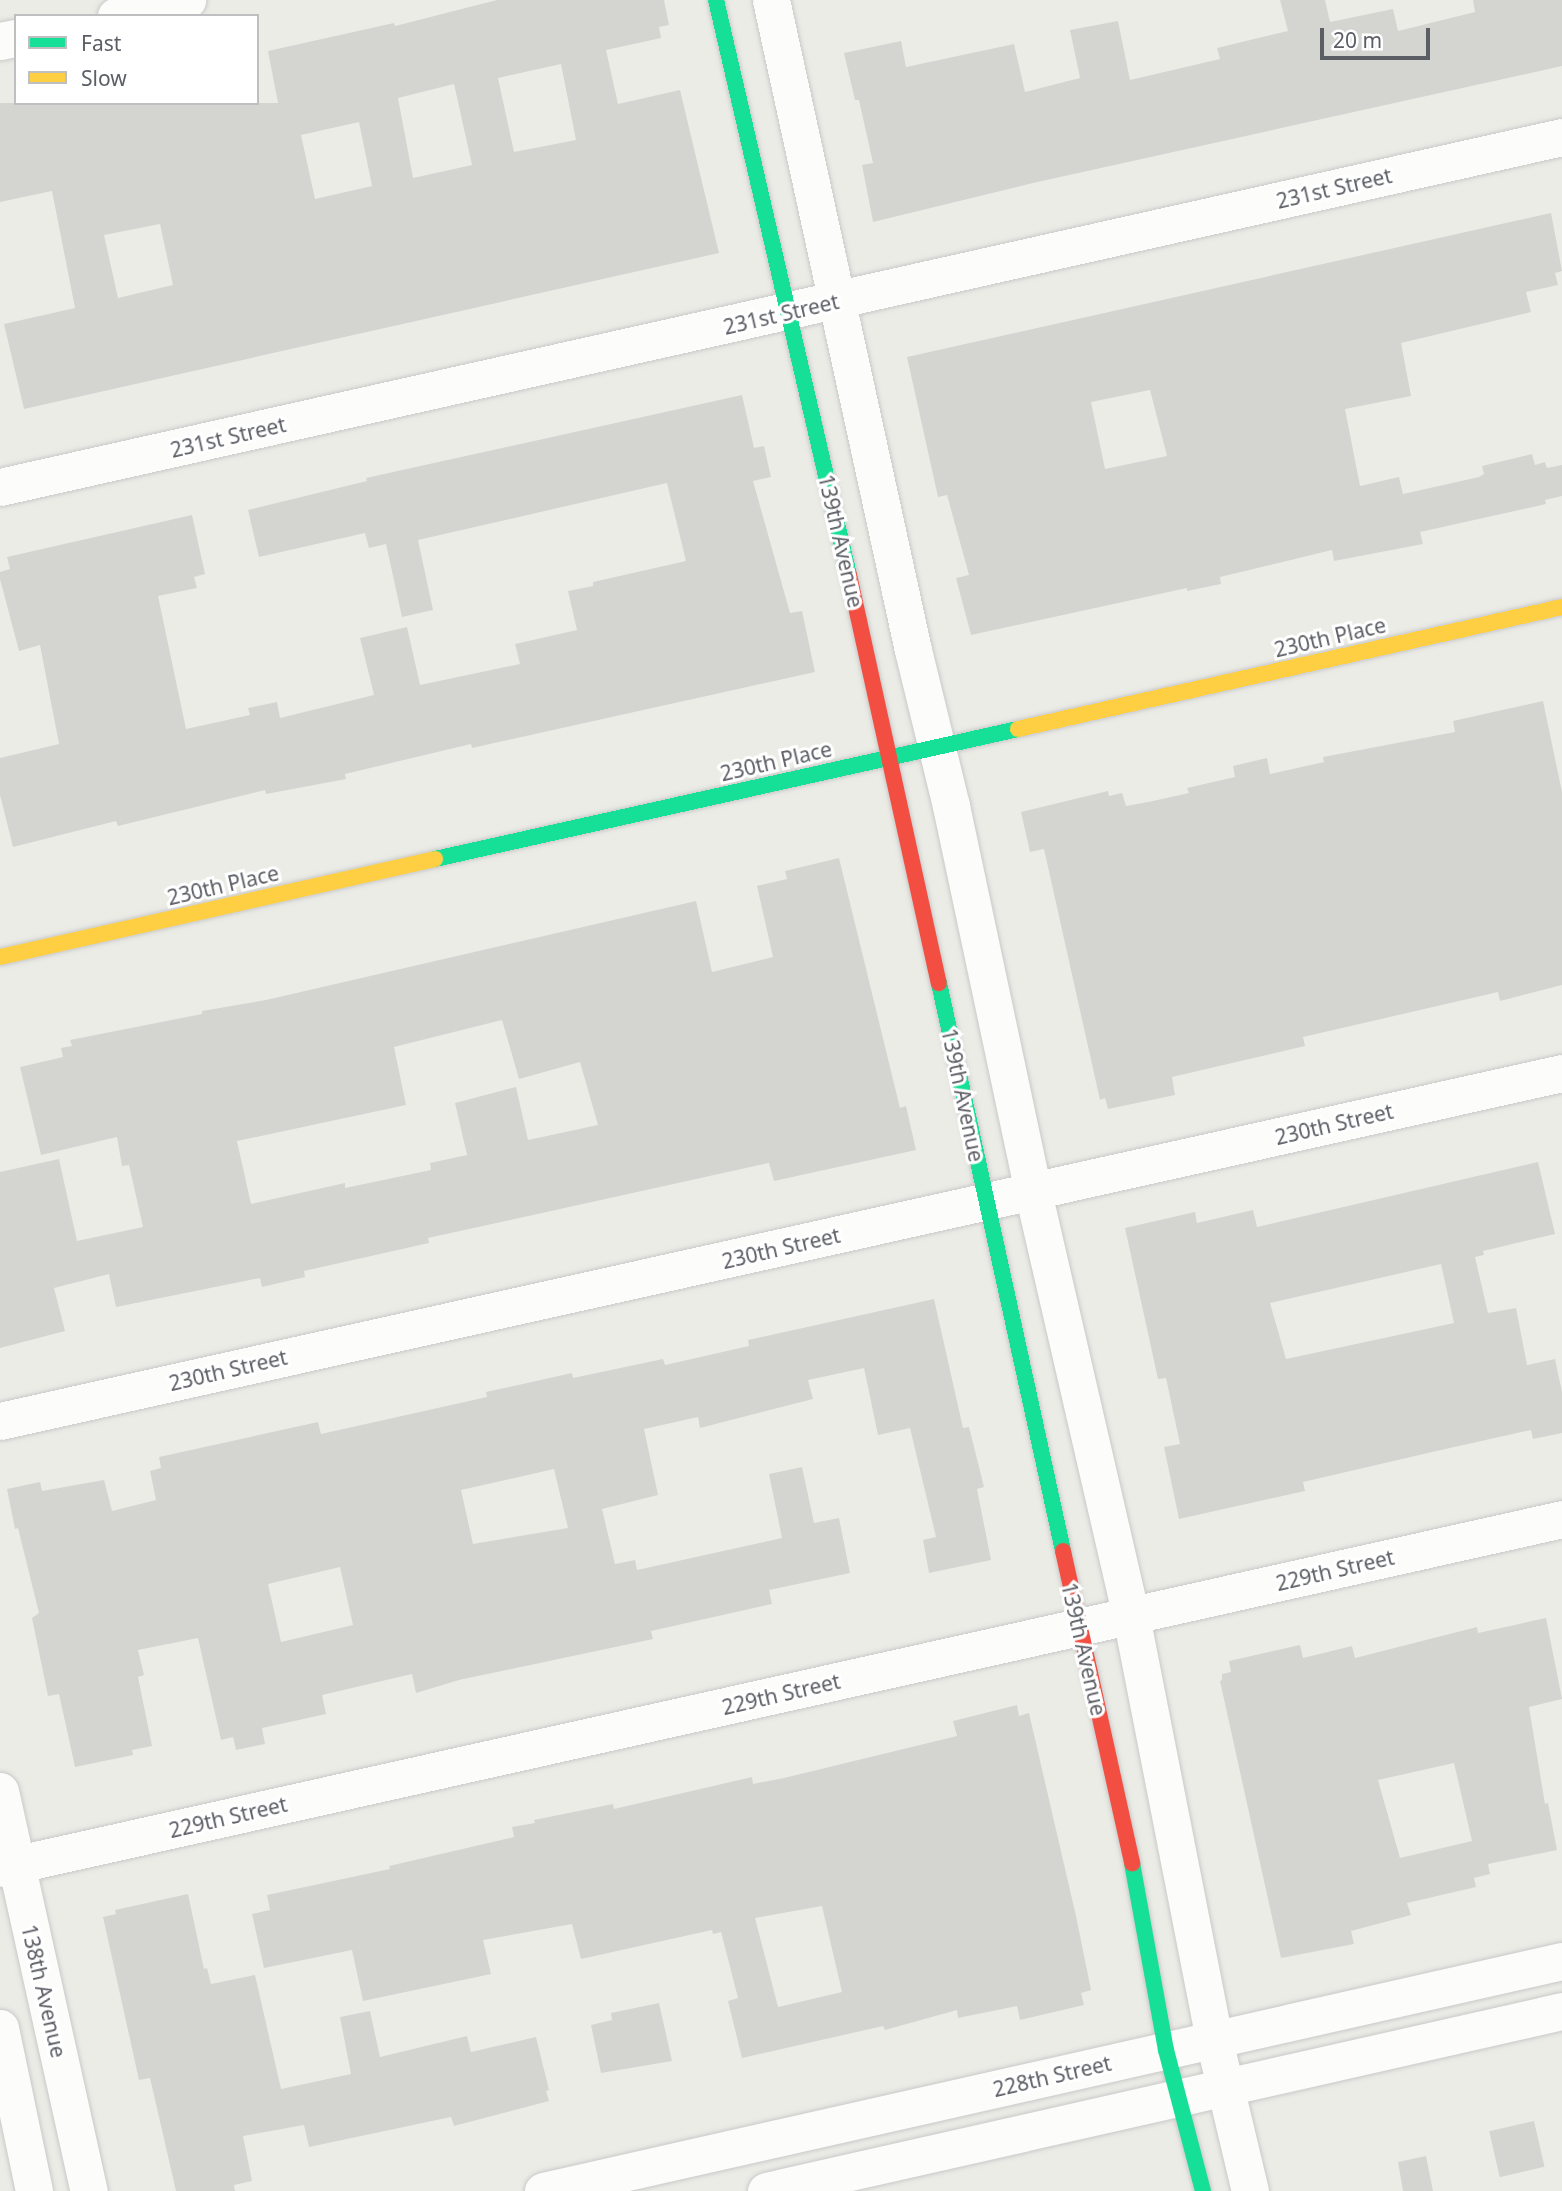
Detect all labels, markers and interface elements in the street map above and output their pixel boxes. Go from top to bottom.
legend [14,14,259,105]
scale bar [1324,14,1434,58]
text: 20 m [1333,26,1382,54]
text: Fast [81,29,121,57]
text: Slow [81,64,127,92]
street label: 231st Street [1274,162,1394,214]
street label: 231st Street [721,288,841,340]
street label: 231st Street [168,411,288,463]
street label: 139th Avenue [813,472,869,610]
street label: 230th Place [1272,612,1388,662]
street label: 230th Place [718,736,834,786]
street label: 230th Place [165,860,281,910]
street label: 139th Avenue [937,1026,989,1164]
street label: 230th Street [1272,1098,1396,1150]
street label: 230th Street [719,1222,843,1274]
street label: 230th Street [166,1344,290,1396]
street label: 229th Street [1273,1544,1397,1596]
street label: 139th Avenue [1056,1580,1112,1718]
street label: 229th Street [719,1668,843,1720]
street label: 229th Street [166,1791,290,1843]
street label: 138th Avenue [16,1922,72,2060]
street label: 228th Street [990,2050,1114,2102]

